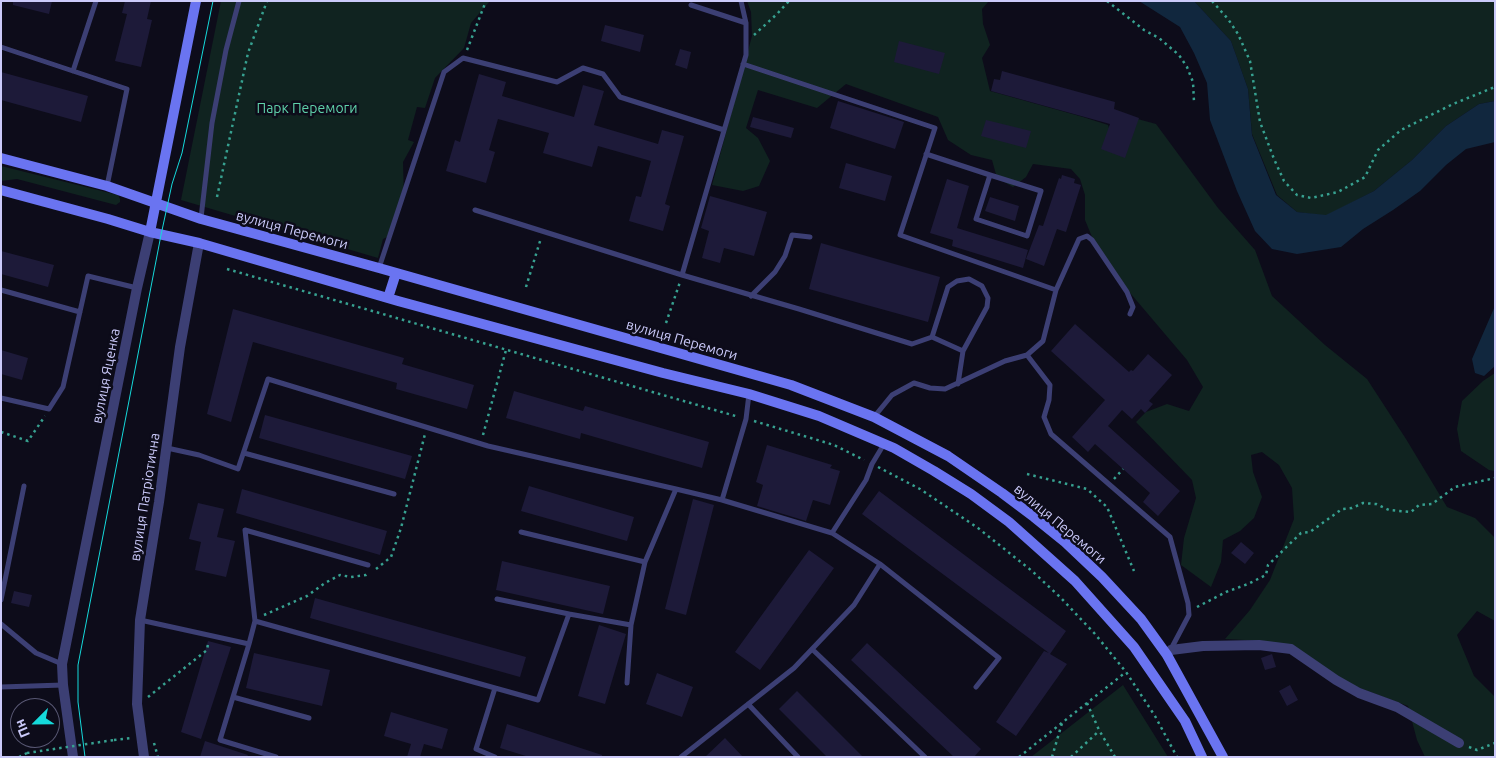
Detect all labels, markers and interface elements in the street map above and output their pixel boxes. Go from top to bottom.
park label: Парк Перемоги [256,100,358,116]
street label: вулиця Перемоги [234,207,350,253]
street label: вулиця Перемоги [624,316,740,364]
street label: вулиця Яценка [89,327,123,425]
street label: вулиця Патріотична [127,432,163,562]
street label: вулиця Перемоги [1010,481,1110,567]
north arrow [10,698,60,748]
text: Пн [11,717,33,740]

